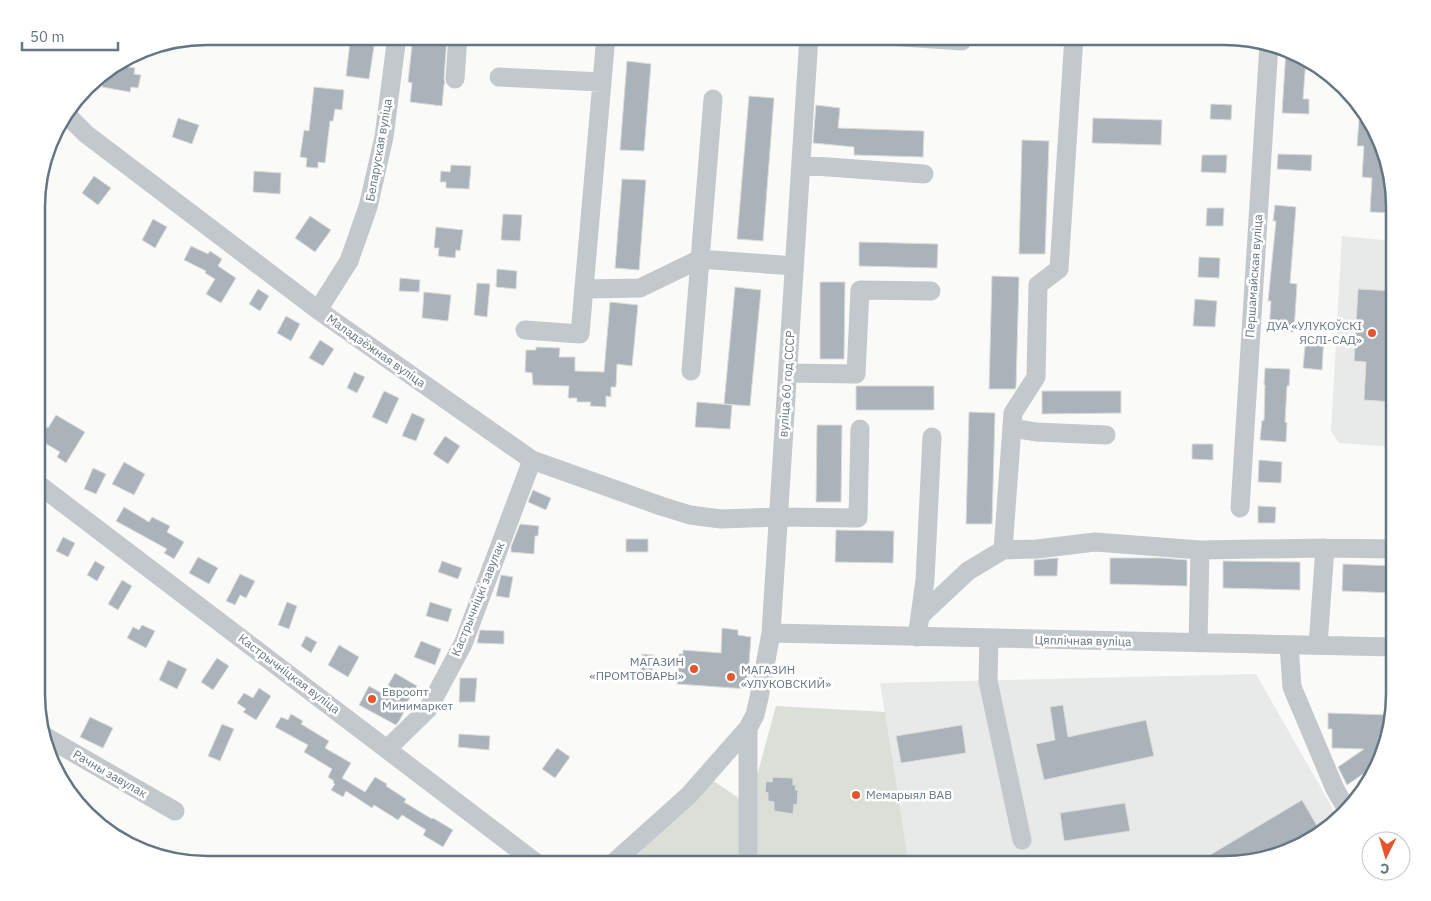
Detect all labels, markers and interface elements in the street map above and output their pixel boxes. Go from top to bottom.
scale bar [22,20,119,52]
text: 50 m [30,27,65,46]
street label: Беларуская вуліца [362,97,395,202]
street label: Першамайская вуліца [1242,213,1265,338]
street label: Маладзёжная вуліца [324,311,429,391]
place label: ДУА «УЛУКОЎСКІ ЯСЛІ-САД» [1266,318,1362,347]
marker: ДУА «УЛУКОЎСКІ ЯСЛІ-САД» [1366,327,1378,339]
street label: вуліца 60 год СССР [775,330,798,438]
street label: Кастрычніцкі завулак [448,539,508,658]
street label: Кастрычніцкая вуліца [236,631,344,717]
street label: Цяплічная вуліца [1034,632,1132,649]
place label: МАГАЗИН «ПРОМТОВАРЫ» [590,654,684,683]
place label: МАГАЗИН «УЛУКОВСКИЙ» [741,662,831,691]
marker: МАГАЗИН «ПРОМТОВАРЫ» [688,663,700,675]
marker: МАГАЗИН «УЛУКОВСКИЙ» [725,671,737,683]
place label: Евроопт Минимаркет [382,684,453,713]
marker: Евроопт Минимаркет [366,693,378,705]
street label: Рачны завулак [71,746,150,801]
place label: Мемарыял ВАВ [866,787,952,802]
marker: Мемарыял ВАВ [850,789,862,801]
north arrow [1361,831,1411,881]
text: С [1380,860,1390,878]

